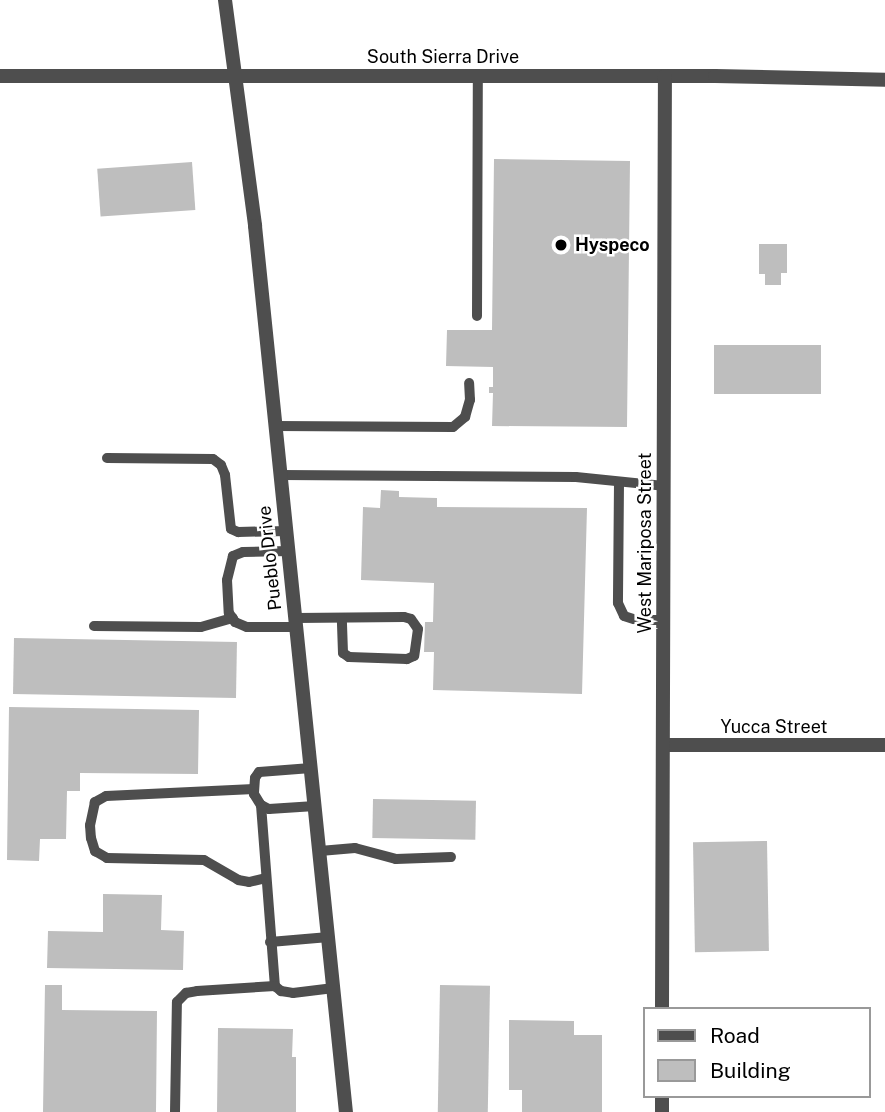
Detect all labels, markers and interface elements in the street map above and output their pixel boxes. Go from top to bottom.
street label: South Sierra Drive [367,46,519,68]
place label: Hyspeco [575,234,650,256]
marker: Hyspeco [553,237,569,253]
street label: West Mariposa Street [634,452,656,634]
street label: Pueblo Drive [254,504,286,612]
street label: Yucca Street [721,716,827,738]
legend [644,1007,871,1098]
text: Road [710,1023,760,1048]
text: Building [710,1058,791,1083]

